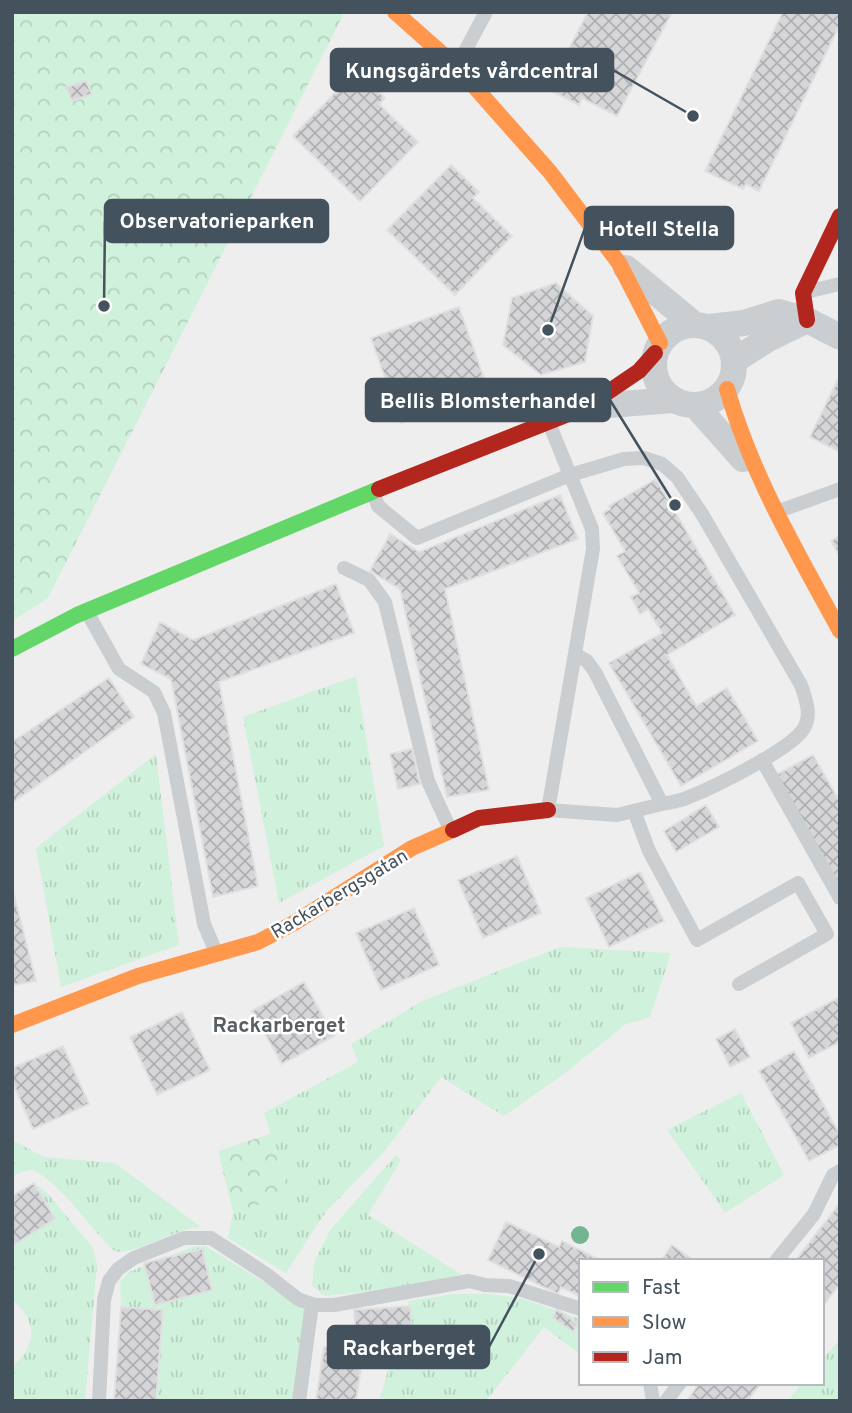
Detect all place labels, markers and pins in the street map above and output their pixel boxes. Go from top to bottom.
callout: Kungsgärdets vårdcentral [331,49,613,91]
callout: Observatorieparken [105,200,328,242]
callout: Hotell Stella [585,207,733,249]
callout: Bellis Blomsterhandel [366,379,610,421]
callout: Rackarberget [328,1326,489,1368]

